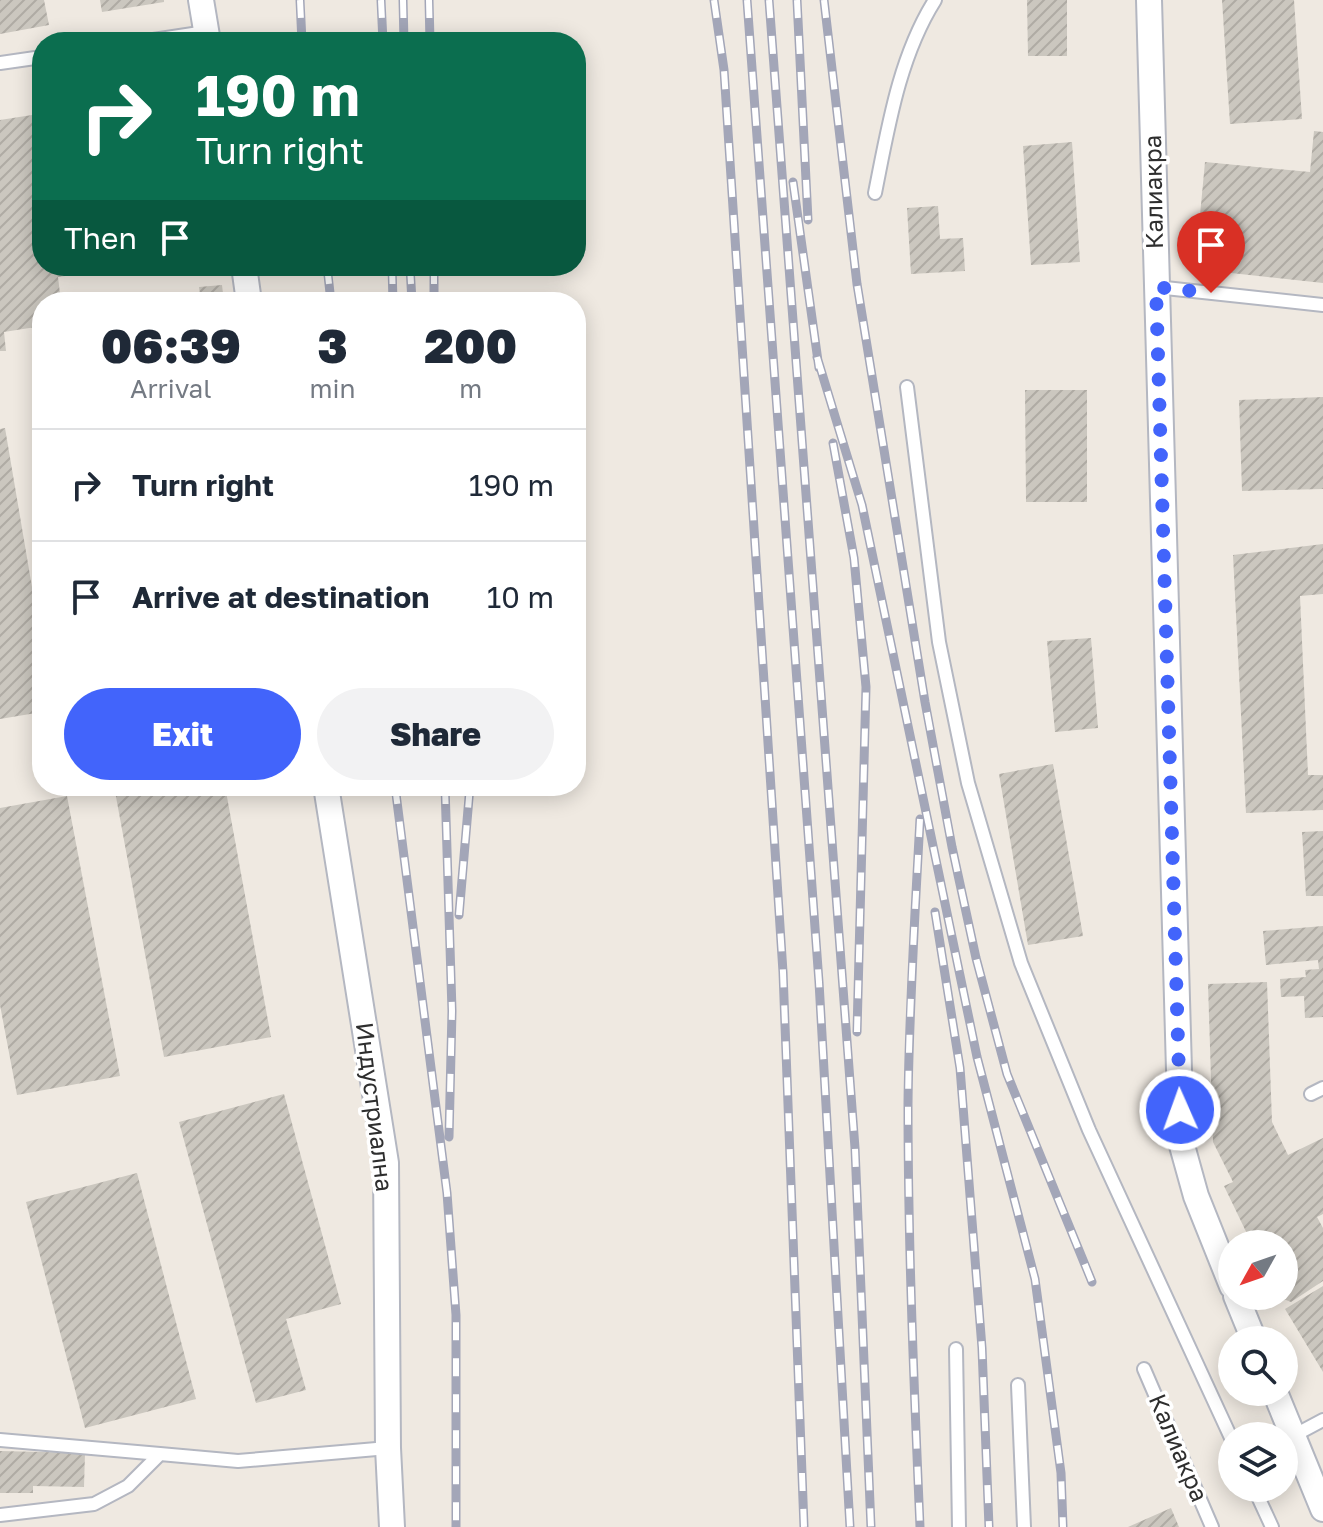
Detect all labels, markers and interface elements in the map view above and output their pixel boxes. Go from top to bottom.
text: 190 m [196,61,360,128]
icon: right [64,64,168,168]
text: Turn right [196,129,364,172]
street label: Калиакра [1137,135,1168,250]
pin [1177,211,1245,293]
icon: arrive [153,216,197,260]
text: Then [64,220,137,256]
icon: arrive [1189,223,1233,267]
text: 06:39 [101,316,241,374]
text: 3 [317,316,348,374]
text: 200 [424,316,517,374]
text: Arrival [130,373,211,404]
text: min [310,373,355,404]
text: m [459,373,482,404]
icon: right [64,463,108,507]
text: Turn right [132,467,274,503]
text: 190 m [469,467,554,503]
icon: arrive [64,575,108,619]
text: Arrive at destination [132,579,429,615]
text: 10 m [487,579,554,615]
button: Exit [64,688,301,780]
button: Share [317,688,554,780]
street label: Индустриална [351,1021,400,1193]
position arrow [1138,1068,1222,1152]
north arrow [1218,1230,1298,1310]
map controls [1218,1230,1298,1502]
button: search [1218,1326,1298,1406]
street label: Калиакра [1144,1389,1215,1506]
button: layers [1218,1422,1298,1502]

